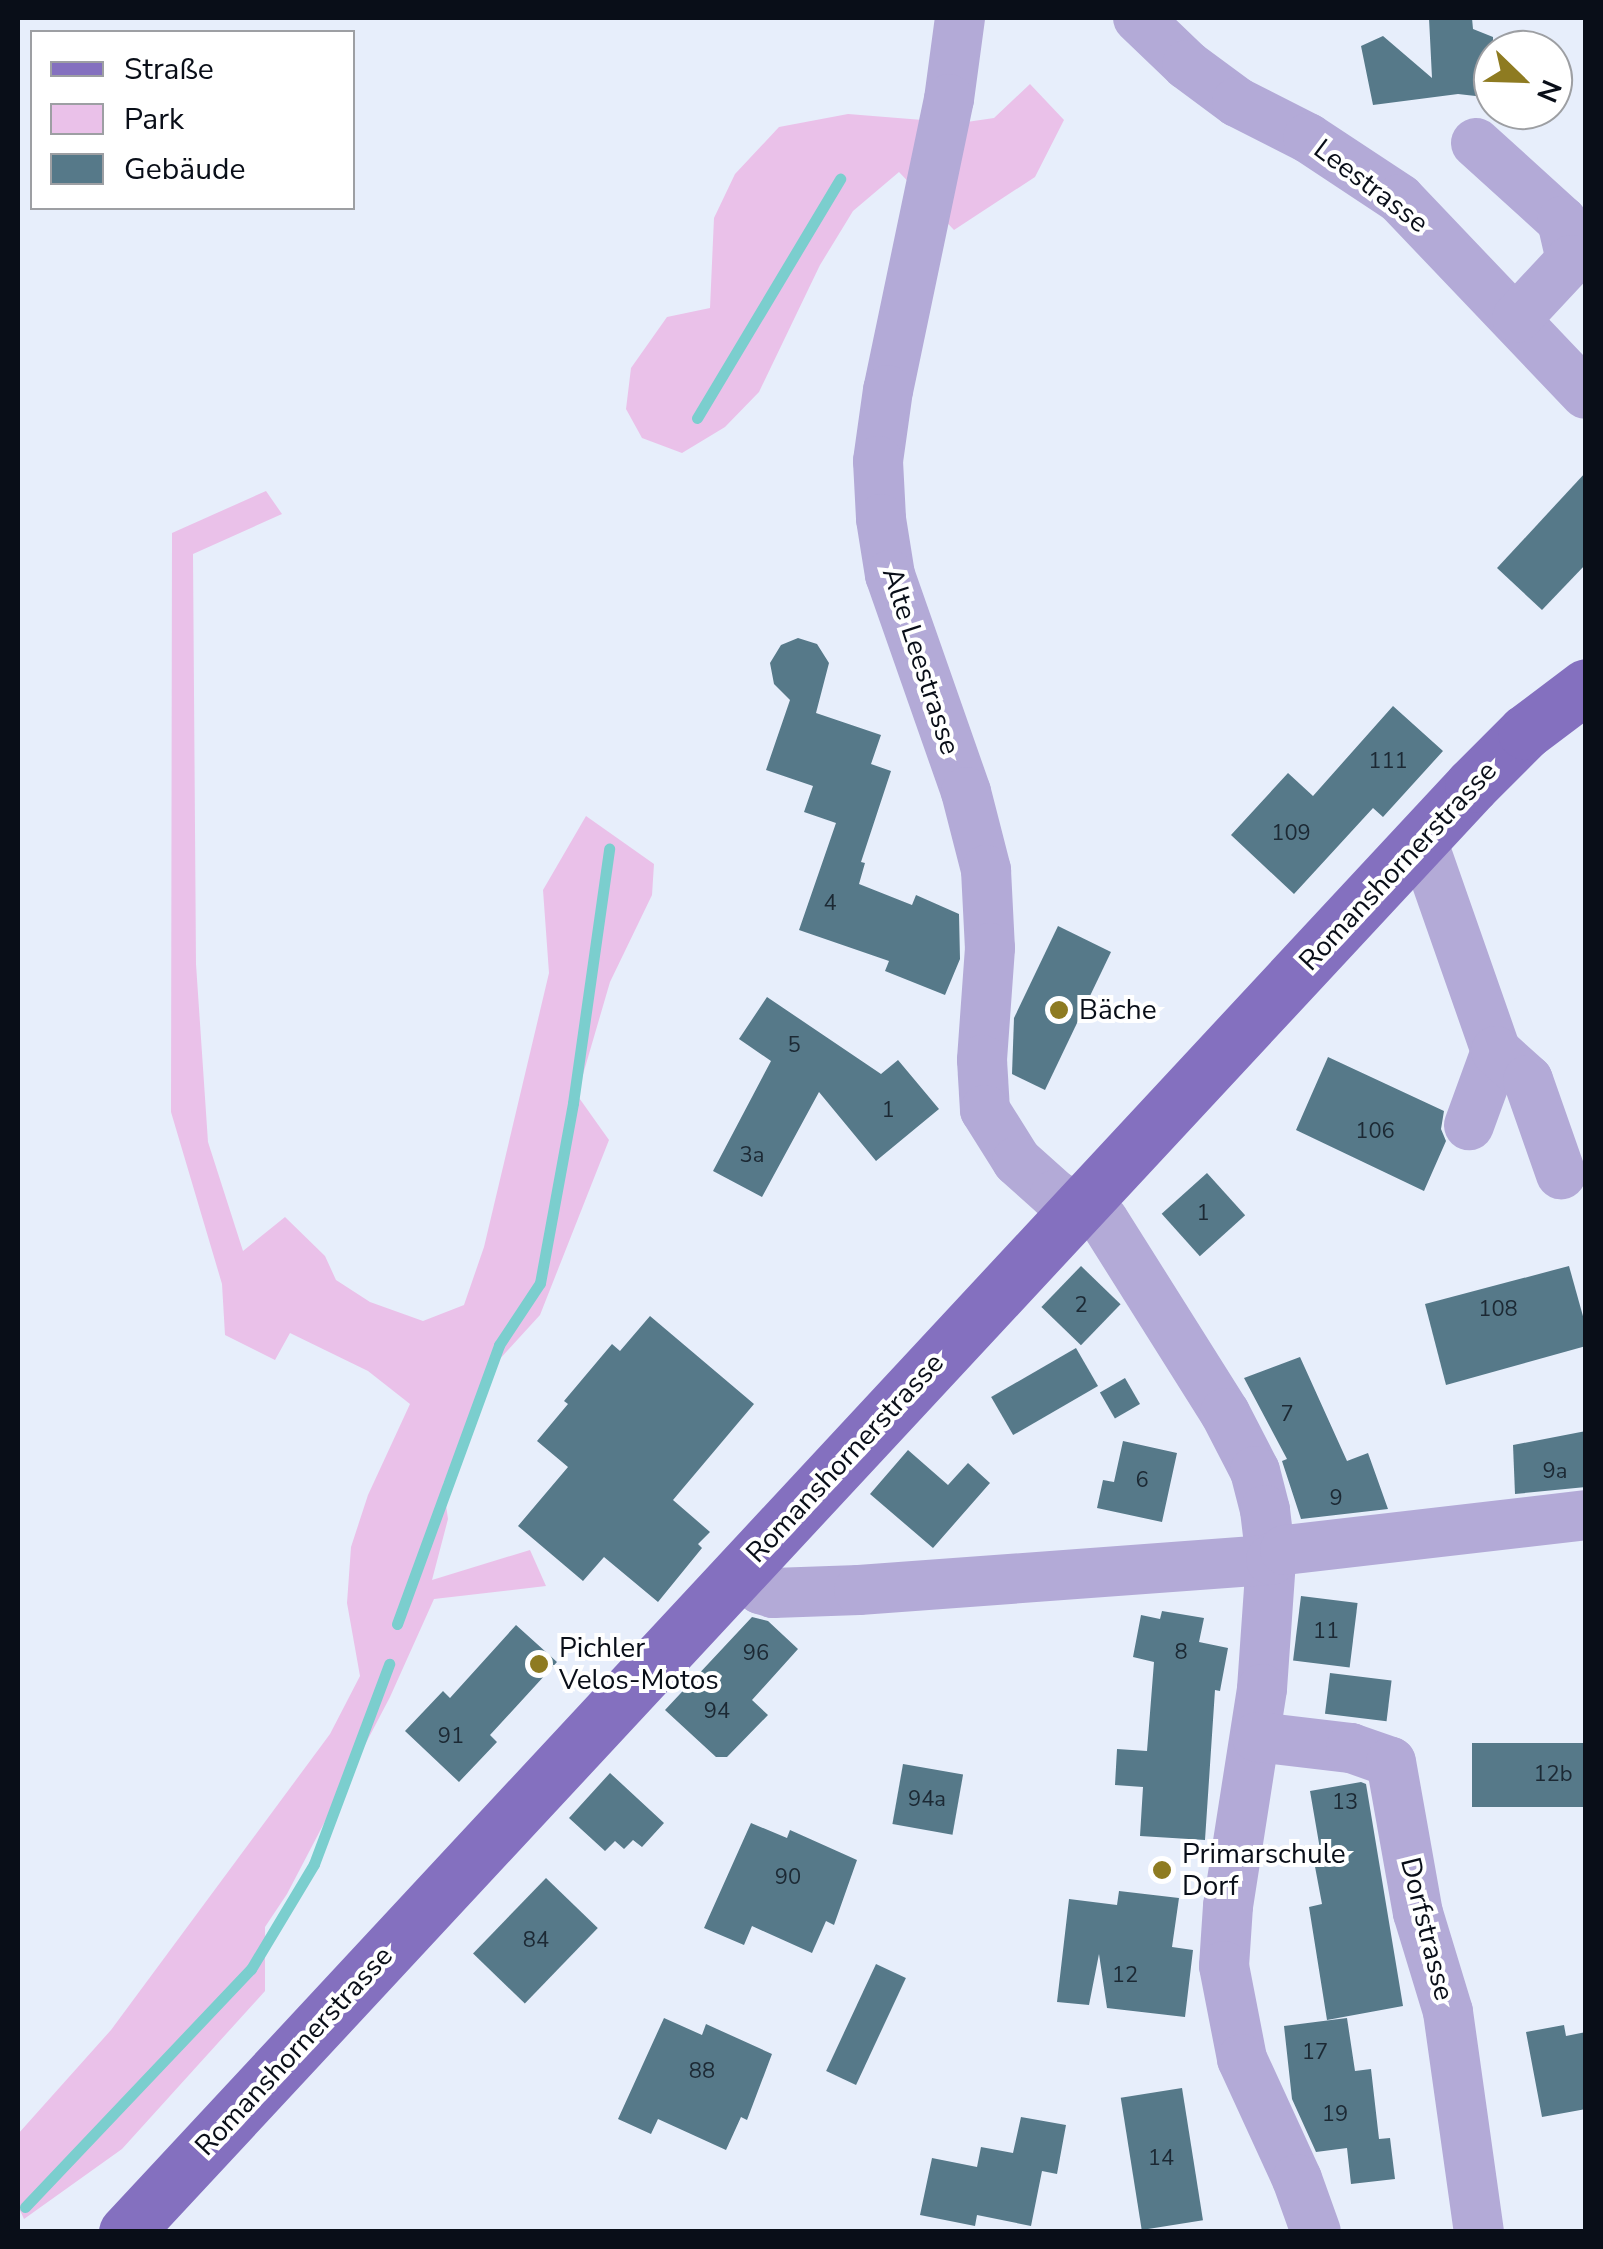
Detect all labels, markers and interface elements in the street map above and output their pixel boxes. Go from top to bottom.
legend [30,30,355,210]
north arrow [1473,30,1573,130]
text: Straße [124,49,214,90]
text: N [1527,74,1570,108]
text: Park [124,99,184,140]
street label: Leestrasse [1307,132,1435,240]
text: Gebäude [124,149,245,190]
street label: Alte Leestrasse [875,563,967,759]
house number: 111 [1368,749,1408,775]
street label: Romanshornerstrasse [1292,754,1504,978]
house number: 109 [1271,821,1311,847]
house number: 4 [823,891,837,917]
place label: Bäche [1079,993,1157,1027]
marker: Bäche [1048,999,1070,1021]
house number: 5 [787,1033,801,1059]
house number: 1 [881,1098,895,1124]
house number: 106 [1355,1119,1395,1145]
house number: 3a [740,1143,764,1169]
house number: 1 [1196,1201,1210,1227]
house number: 2 [1074,1293,1088,1319]
house number: 108 [1478,1297,1518,1323]
street label: Romanshornerstrasse [739,1346,951,1570]
house number: 7 [1280,1402,1294,1428]
house number: 9a [1543,1459,1567,1485]
house number: 6 [1135,1468,1149,1494]
house number: 9 [1329,1486,1343,1512]
house number: 11 [1313,1619,1339,1645]
place label: Pichler Velos-Motos [559,1631,719,1697]
house number: 8 [1174,1640,1188,1666]
house number: 96 [743,1641,769,1667]
marker: Pichler Velos-Motos [528,1653,550,1675]
house number: 94 [704,1699,730,1725]
house number: 91 [438,1724,464,1750]
house number: 12b [1533,1762,1573,1788]
house number: 94a [908,1787,946,1813]
house number: 13 [1332,1790,1358,1816]
place label: Primarschule Dorf [1182,1837,1346,1903]
street label: Dorfstrasse [1393,1854,1461,2004]
marker: Primarschule Dorf [1151,1859,1173,1881]
house number: 90 [775,1865,801,1891]
house number: 84 [523,1928,549,1954]
street label: Romanshornerstrasse [188,1939,400,2163]
house number: 12 [1112,1963,1138,1989]
house number: 17 [1302,2040,1328,2066]
house number: 88 [689,2059,715,2085]
house number: 19 [1322,2102,1348,2128]
house number: 14 [1148,2146,1174,2172]

